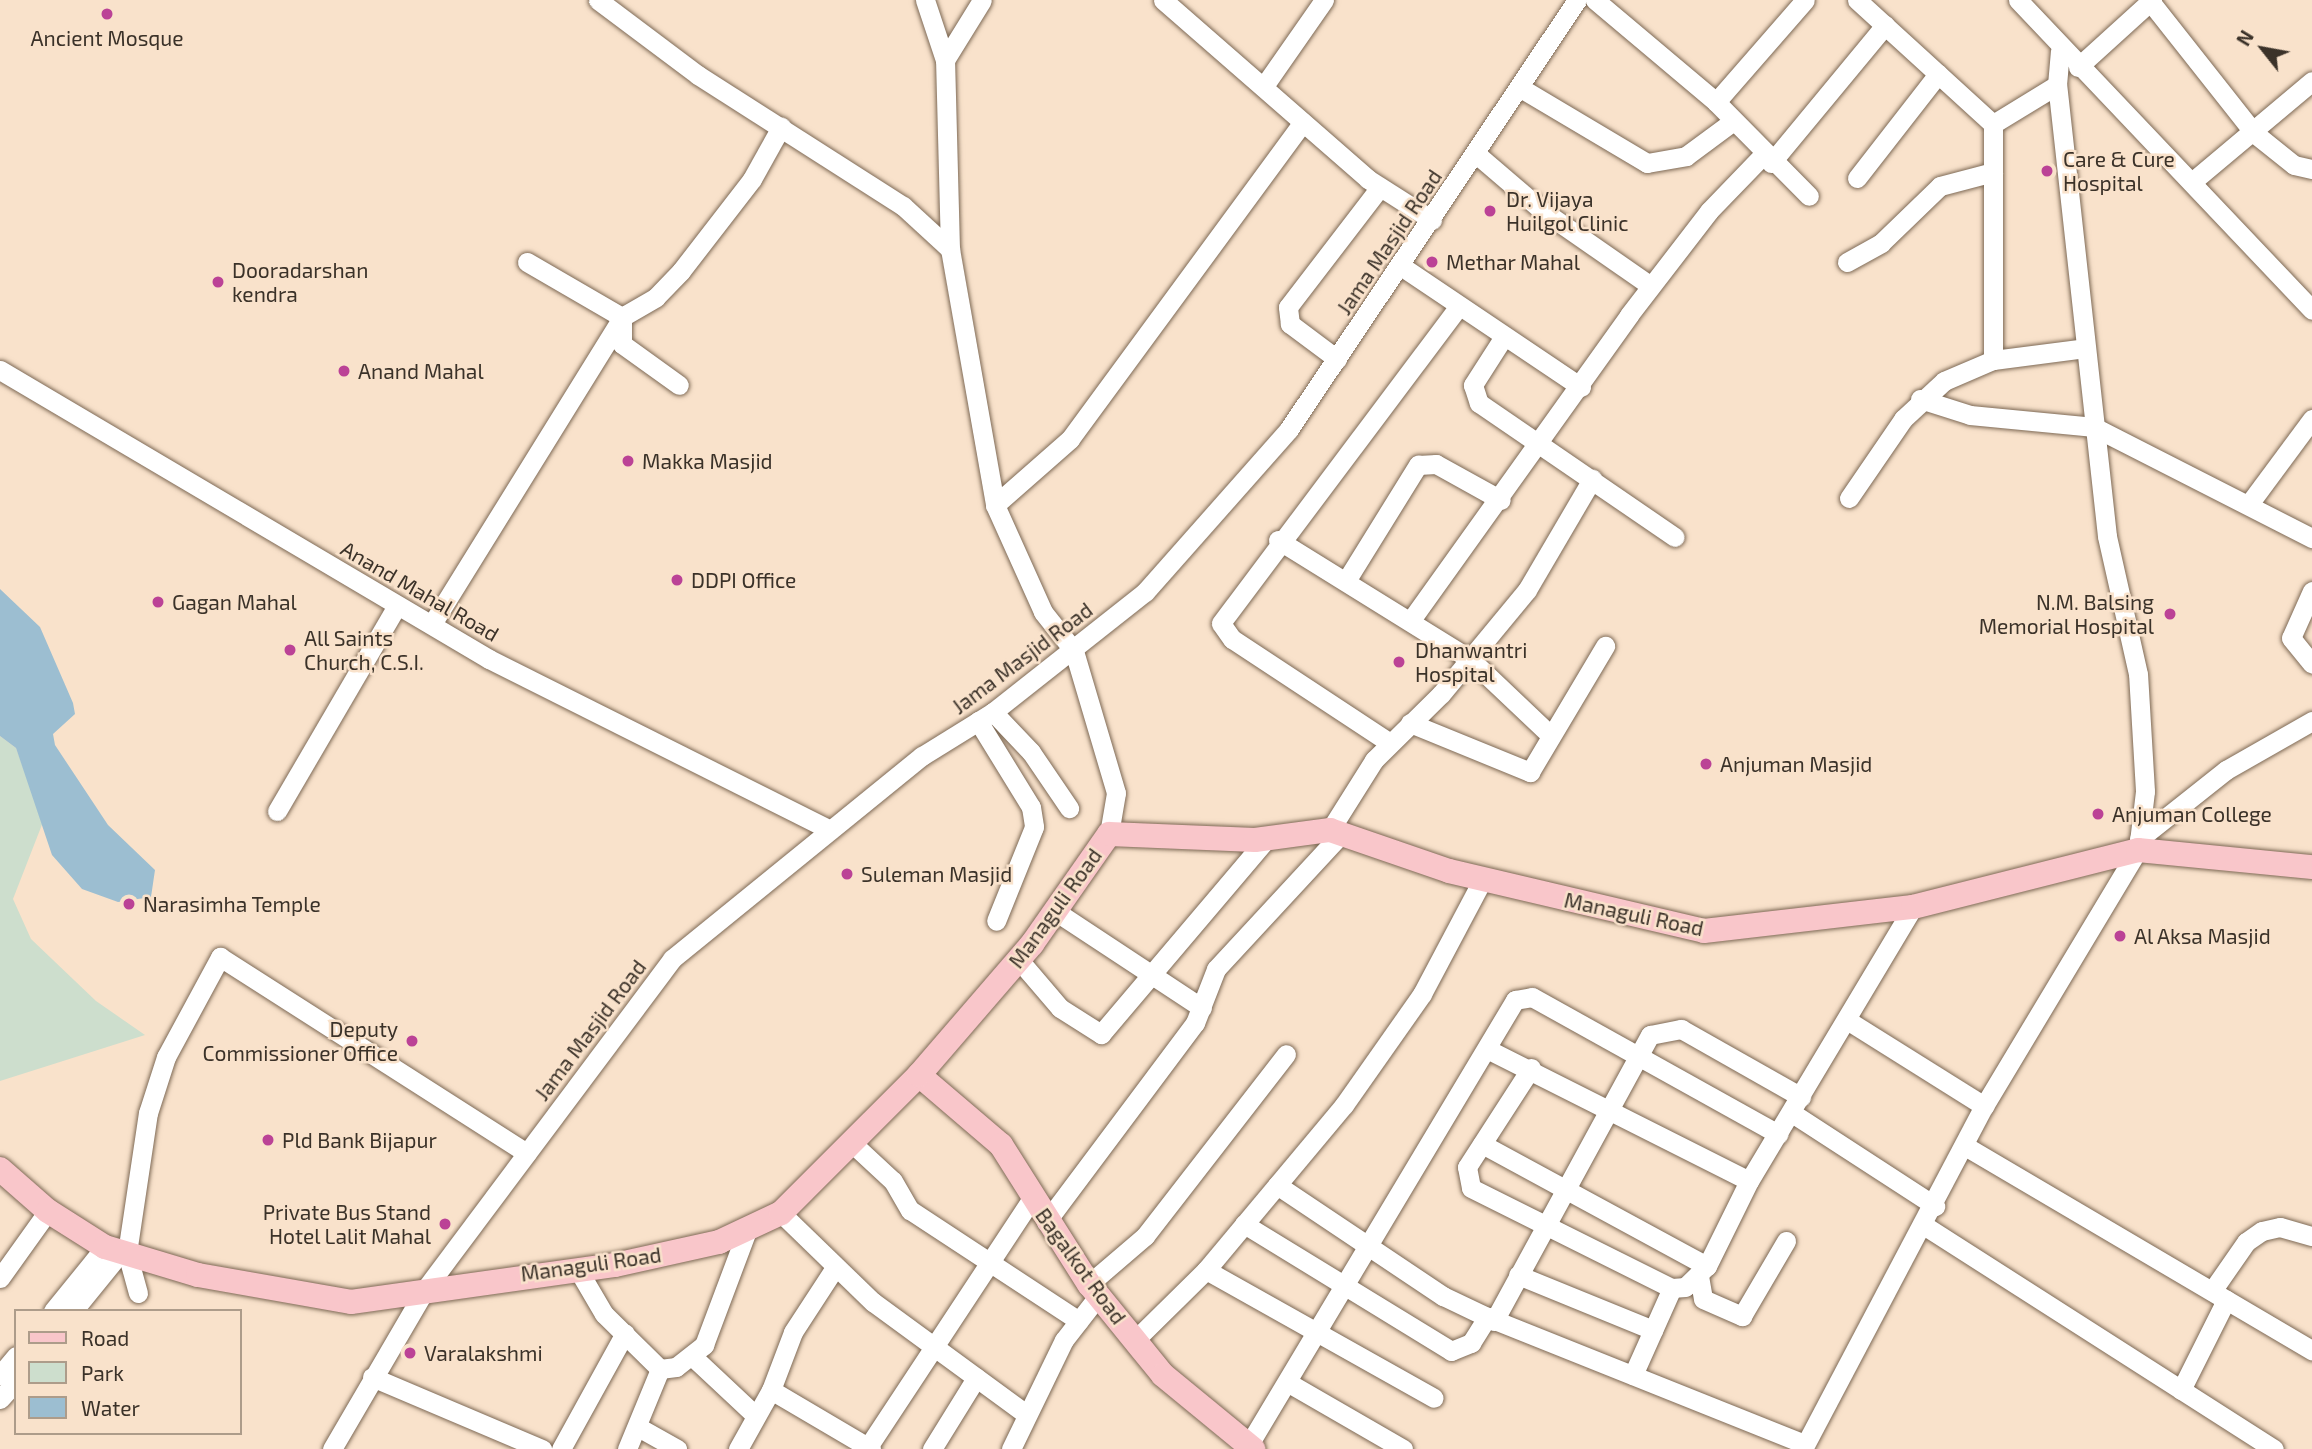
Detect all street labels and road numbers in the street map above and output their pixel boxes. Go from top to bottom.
street label: Jama Masjid Road [1331,165,1447,319]
street label: Anand Mahal Road [336,535,504,647]
street label: Jama Masjid Road [947,597,1097,719]
street label: Managuli Road [1003,843,1107,973]
street label: Managuli Road [1562,887,1706,941]
street label: Jama Masjid Road [529,955,651,1105]
street label: Bagalkot Road [1030,1203,1132,1329]
street label: Managuli Road [519,1242,663,1286]

